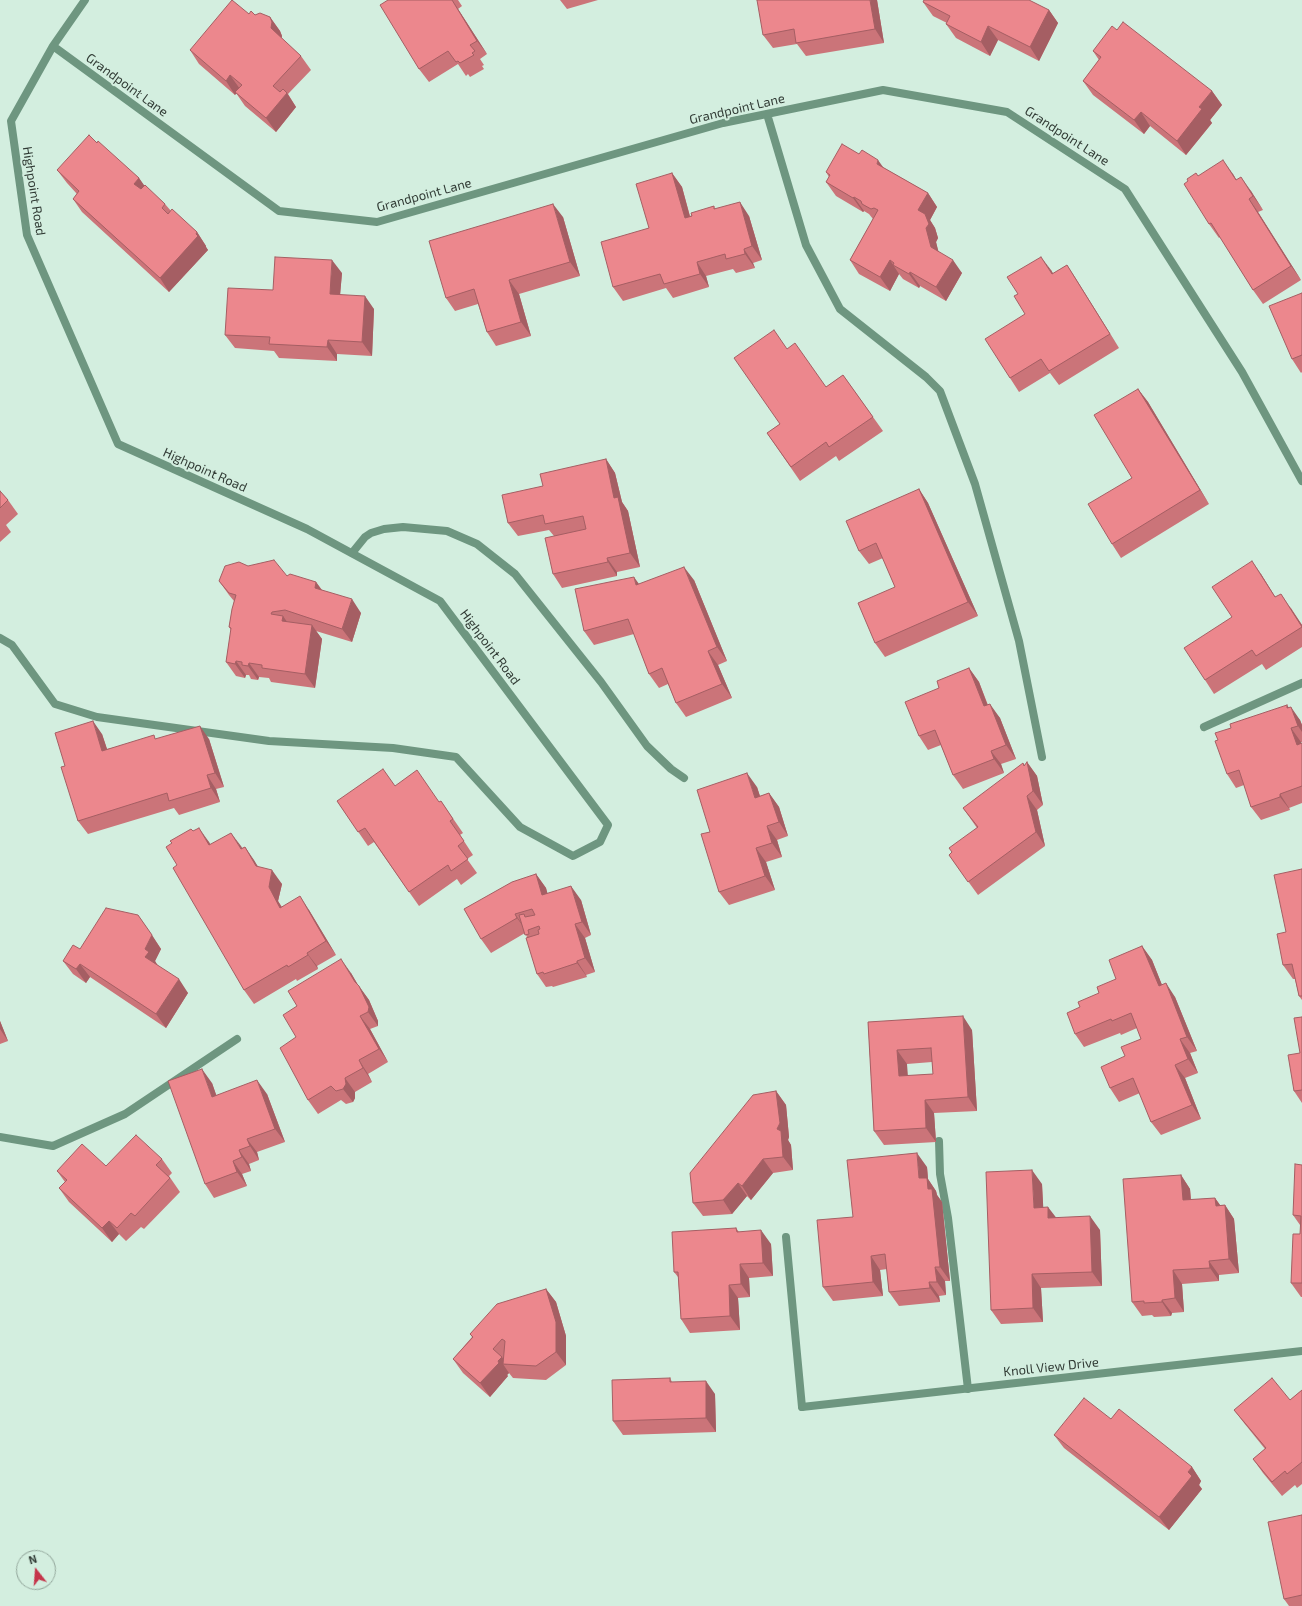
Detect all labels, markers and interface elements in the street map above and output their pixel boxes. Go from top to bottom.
street label: Grandpoint Lane [83,50,171,120]
street label: Grandpoint Lane [688,90,786,128]
street label: Grandpoint Lane [1022,103,1112,169]
street label: Highpoint Road [19,145,49,237]
street label: Grandpoint Lane [375,175,473,215]
street label: Highpoint Road [161,445,249,495]
street label: Highpoint Road [457,606,523,688]
street label: Knoll View Drive [1003,1354,1099,1380]
north arrow [16,1550,56,1590]
text: N [27,1552,38,1566]

